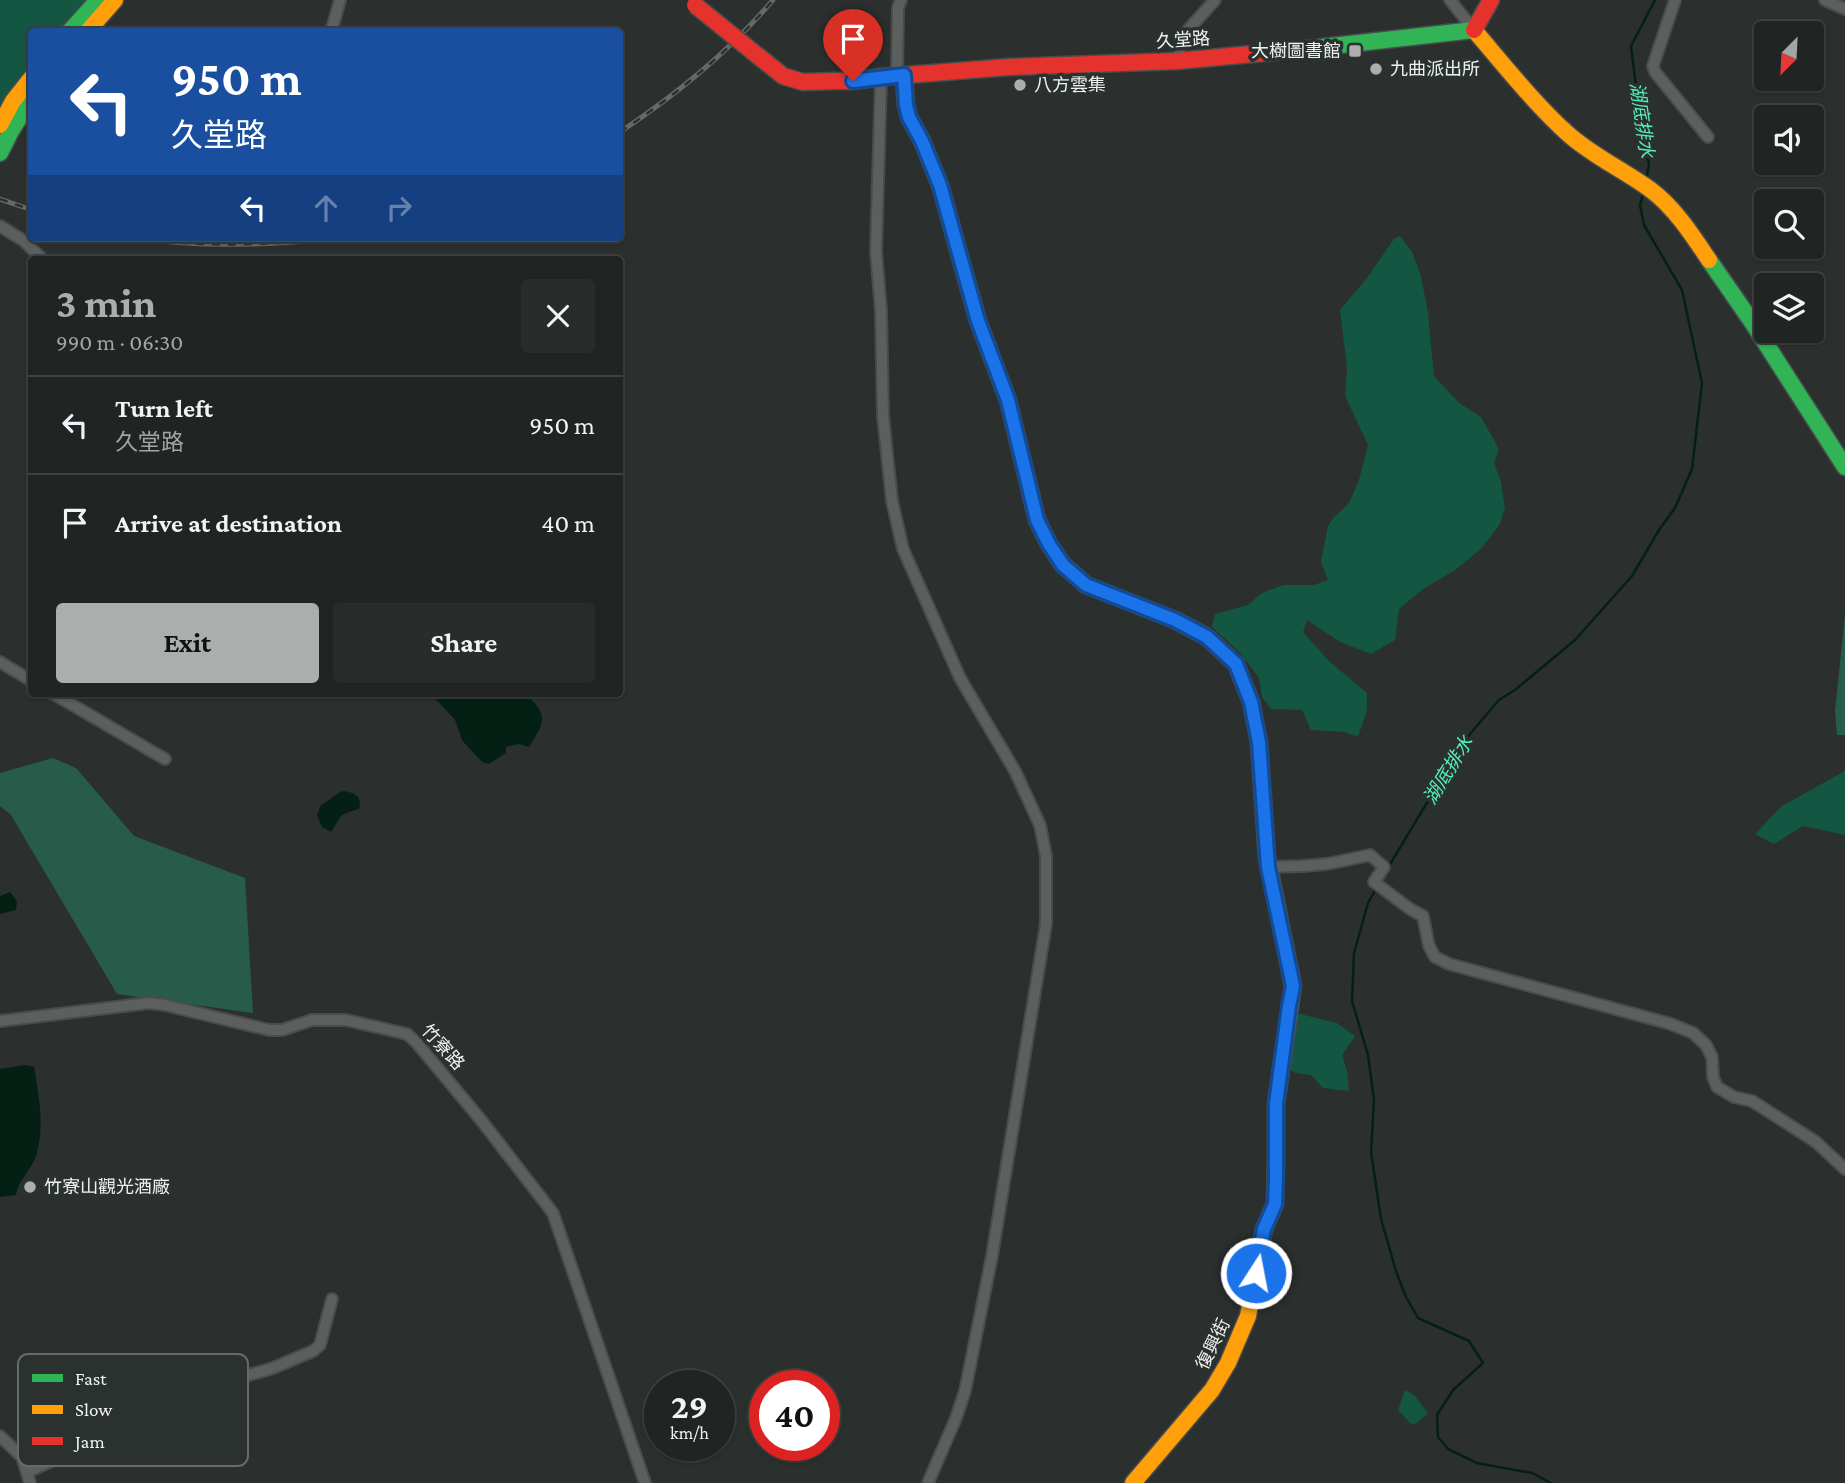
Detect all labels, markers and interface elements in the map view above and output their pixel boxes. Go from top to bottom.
pin [823,9,883,81]
icon: arrive [834,20,872,58]
north arrow [1754,21,1824,91]
map controls [1754,21,1824,343]
street label: 久堂路 [1155,28,1211,52]
place label: 大樹圖書館 [1251,41,1341,61]
marker: 大樹圖書館 [1347,43,1363,59]
text: 950 m [171,51,302,106]
icon: left [56,56,147,147]
place label: 九曲派出所 [1390,59,1480,79]
marker: 九曲派出所 [1368,61,1384,77]
place label: 八方雲集 [1034,75,1106,95]
marker: 八方雲集 [1012,77,1028,93]
water label: 湖底排水 [1626,81,1658,160]
button: sound [1754,105,1824,175]
text: 久堂路 [171,117,267,153]
icon: left [234,189,272,227]
icon: ahead [307,189,345,227]
icon: right [380,189,418,227]
button: search [1754,189,1824,259]
button: layers [1754,273,1824,343]
text: 3 min [56,279,156,326]
button: close [521,279,595,353]
text: 990 m · 06:30 [56,329,183,355]
text: Turn left [115,394,213,423]
icon: left [56,406,94,444]
text: 950 m [529,411,595,440]
text: 久堂路 [115,429,184,455]
icon: arrive [56,504,94,542]
text: Arrive at destination [115,509,342,538]
text: 40 m [541,509,595,538]
button: Exit [56,603,319,683]
button: Share [333,603,595,683]
water label: 湖底排水 [1419,731,1478,808]
street label: 竹寮路 [418,1020,468,1074]
place label: 竹寮山觀光酒廠 [44,1177,170,1197]
marker: 竹寮山觀光酒廠 [22,1179,38,1195]
position arrow [1219,1236,1293,1310]
street label: 復興街 [1192,1315,1234,1373]
legend [18,1354,248,1466]
text: Fast [75,1368,107,1389]
speed limit sign: 40 [749,1370,840,1461]
text: 29 [671,1387,708,1426]
text: Slow [75,1399,112,1420]
text: km/h [670,1423,709,1443]
text: Jam [73,1431,105,1452]

